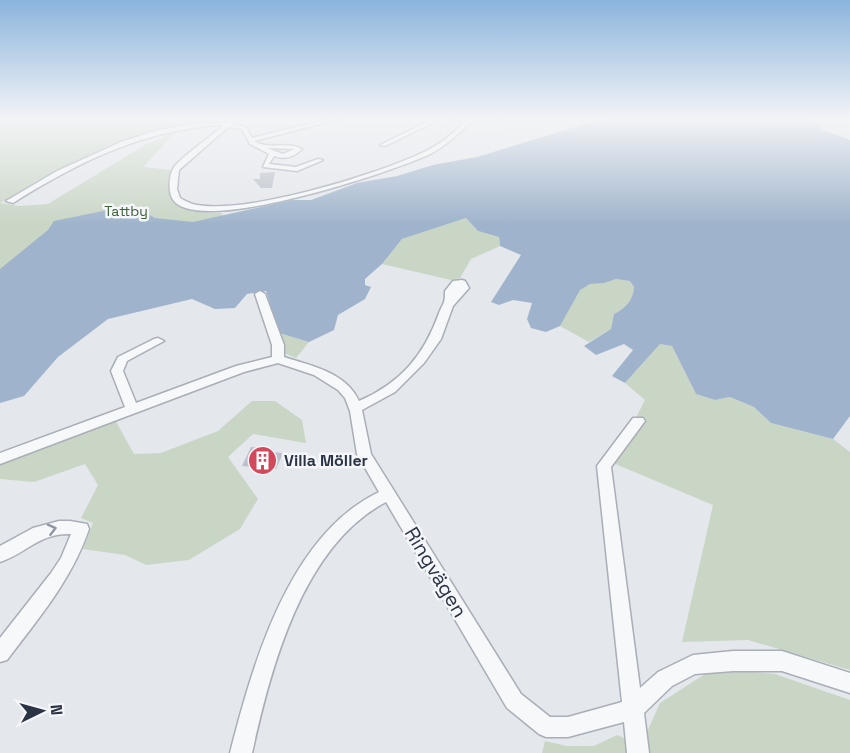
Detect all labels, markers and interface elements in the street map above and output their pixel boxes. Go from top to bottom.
park label: Tattby [104,202,148,220]
building icon: Villa Möller [247,444,279,476]
place label: Villa Möller [284,450,368,471]
street label: Ringvägen [399,522,473,622]
one-way arrow [47,523,57,536]
north arrow [12,681,72,741]
text: N [46,703,67,716]

